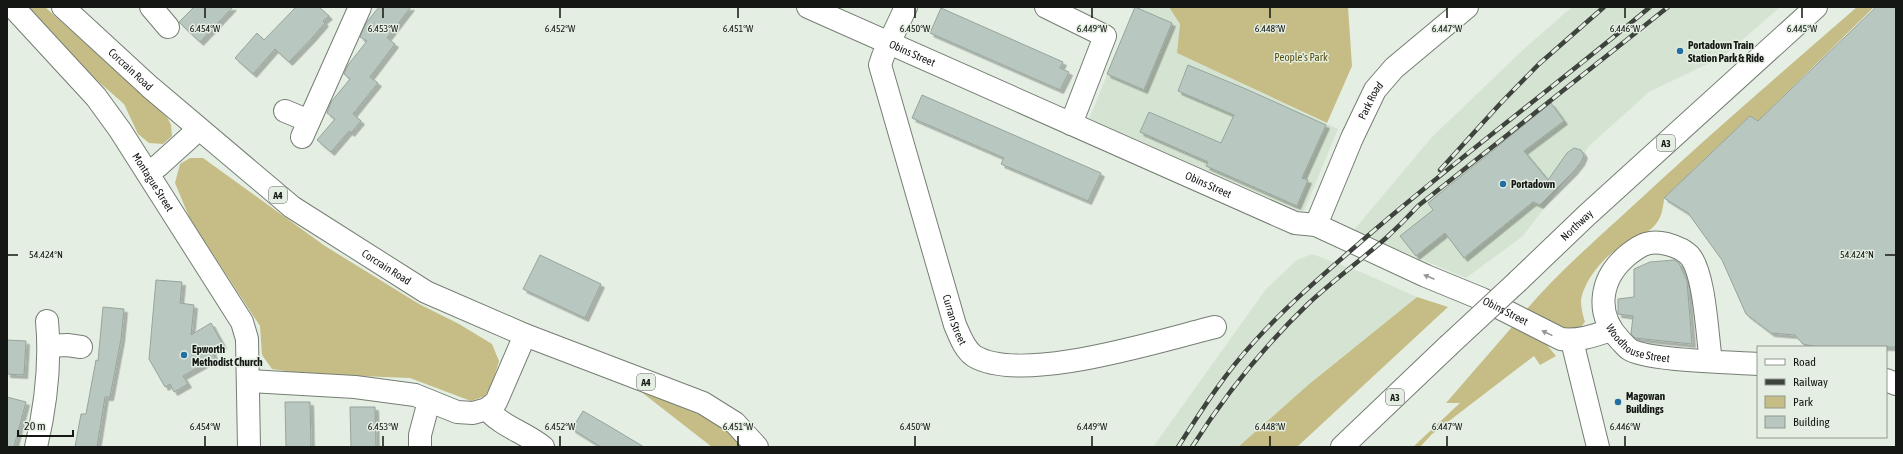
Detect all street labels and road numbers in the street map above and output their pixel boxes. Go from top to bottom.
street label: Obins Street [887,38,937,69]
street label: Corcrain Road [106,46,155,93]
street label: Park Road [1356,79,1385,121]
road number: A3 [1657,135,1675,151]
street label: Montague Street [130,151,176,214]
street label: Obins Street [1184,169,1233,200]
road number: A4 [269,187,287,203]
street label: Northway [1558,207,1595,243]
street label: Corcrain Road [360,247,413,287]
street label: Curran Street [940,293,969,347]
street label: Obins Street [1481,294,1530,327]
street label: Woodhouse Street [1604,322,1671,364]
road number: A4 [637,374,655,390]
road number: A3 [1386,389,1404,405]

